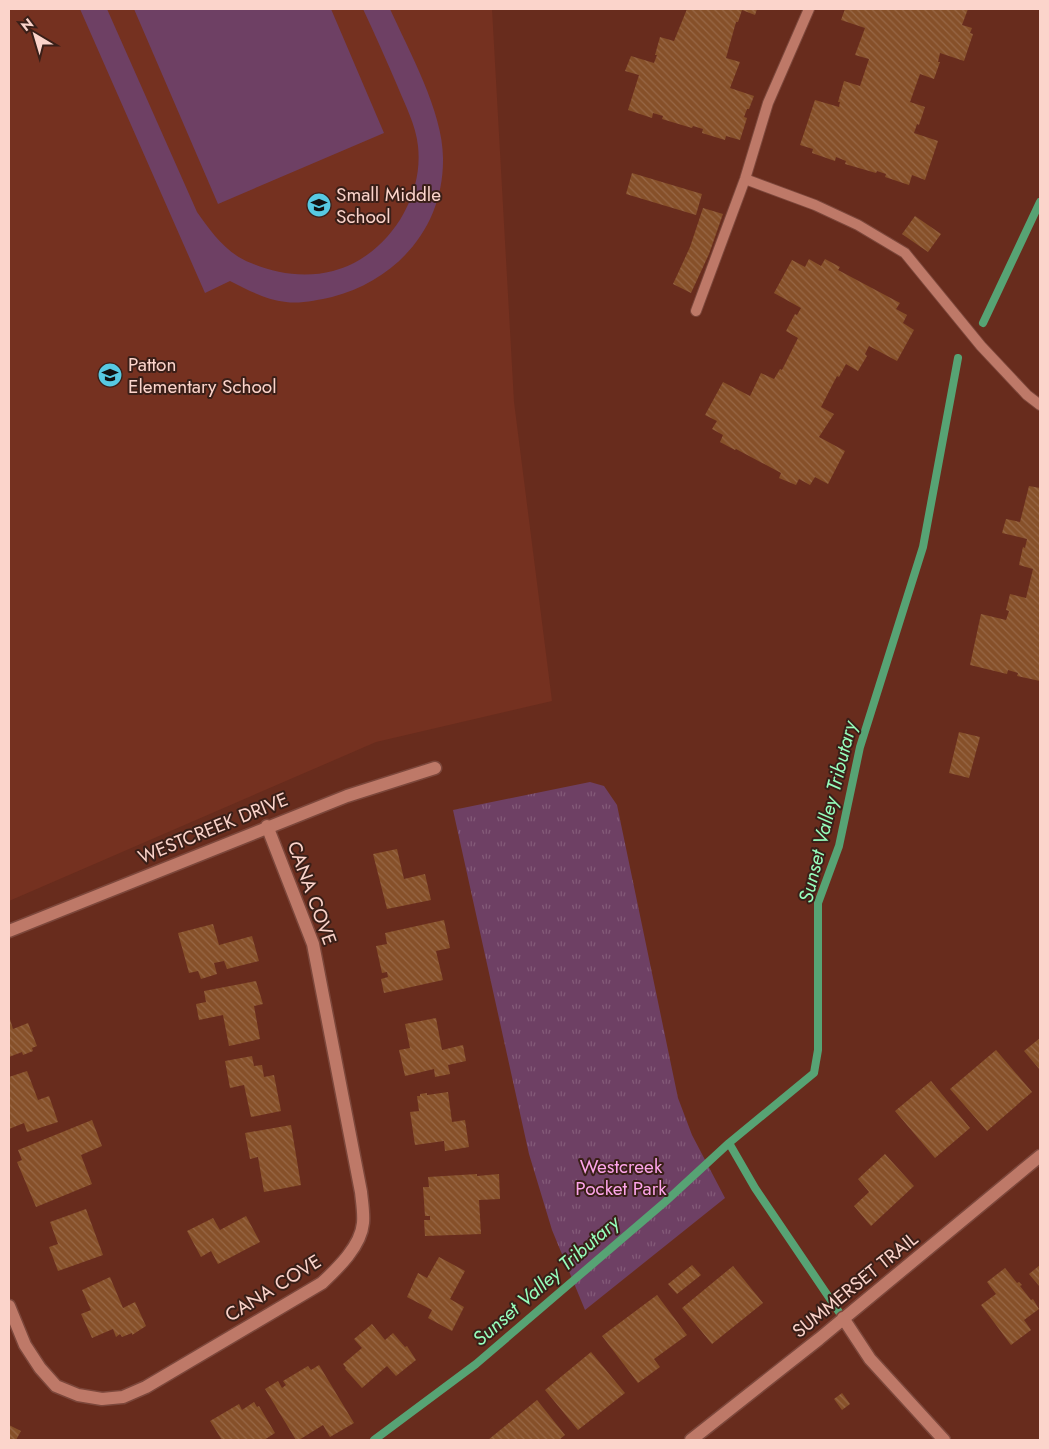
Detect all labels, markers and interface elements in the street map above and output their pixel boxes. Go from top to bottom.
north arrow [10,10,60,60]
text: N [16,13,38,36]
place label: Small Middle School [336,181,441,230]
school or university icon: Small Middle School [306,192,332,218]
place label: Patton Elementary School [128,351,277,400]
school or university icon: Patton Elementary School [97,362,123,388]
water label: Sunset Valley Tributary [791,717,865,906]
street label: WESTCREEK DRIVE [134,786,292,870]
street label: CANA COVE [281,837,343,949]
park label: Westcreek Pocket Park [575,1153,667,1202]
water label: Sunset Valley Tributary [466,1208,627,1353]
street label: SUMMERSET TRAIL [786,1226,924,1344]
street label: CANA COVE [220,1248,326,1328]

